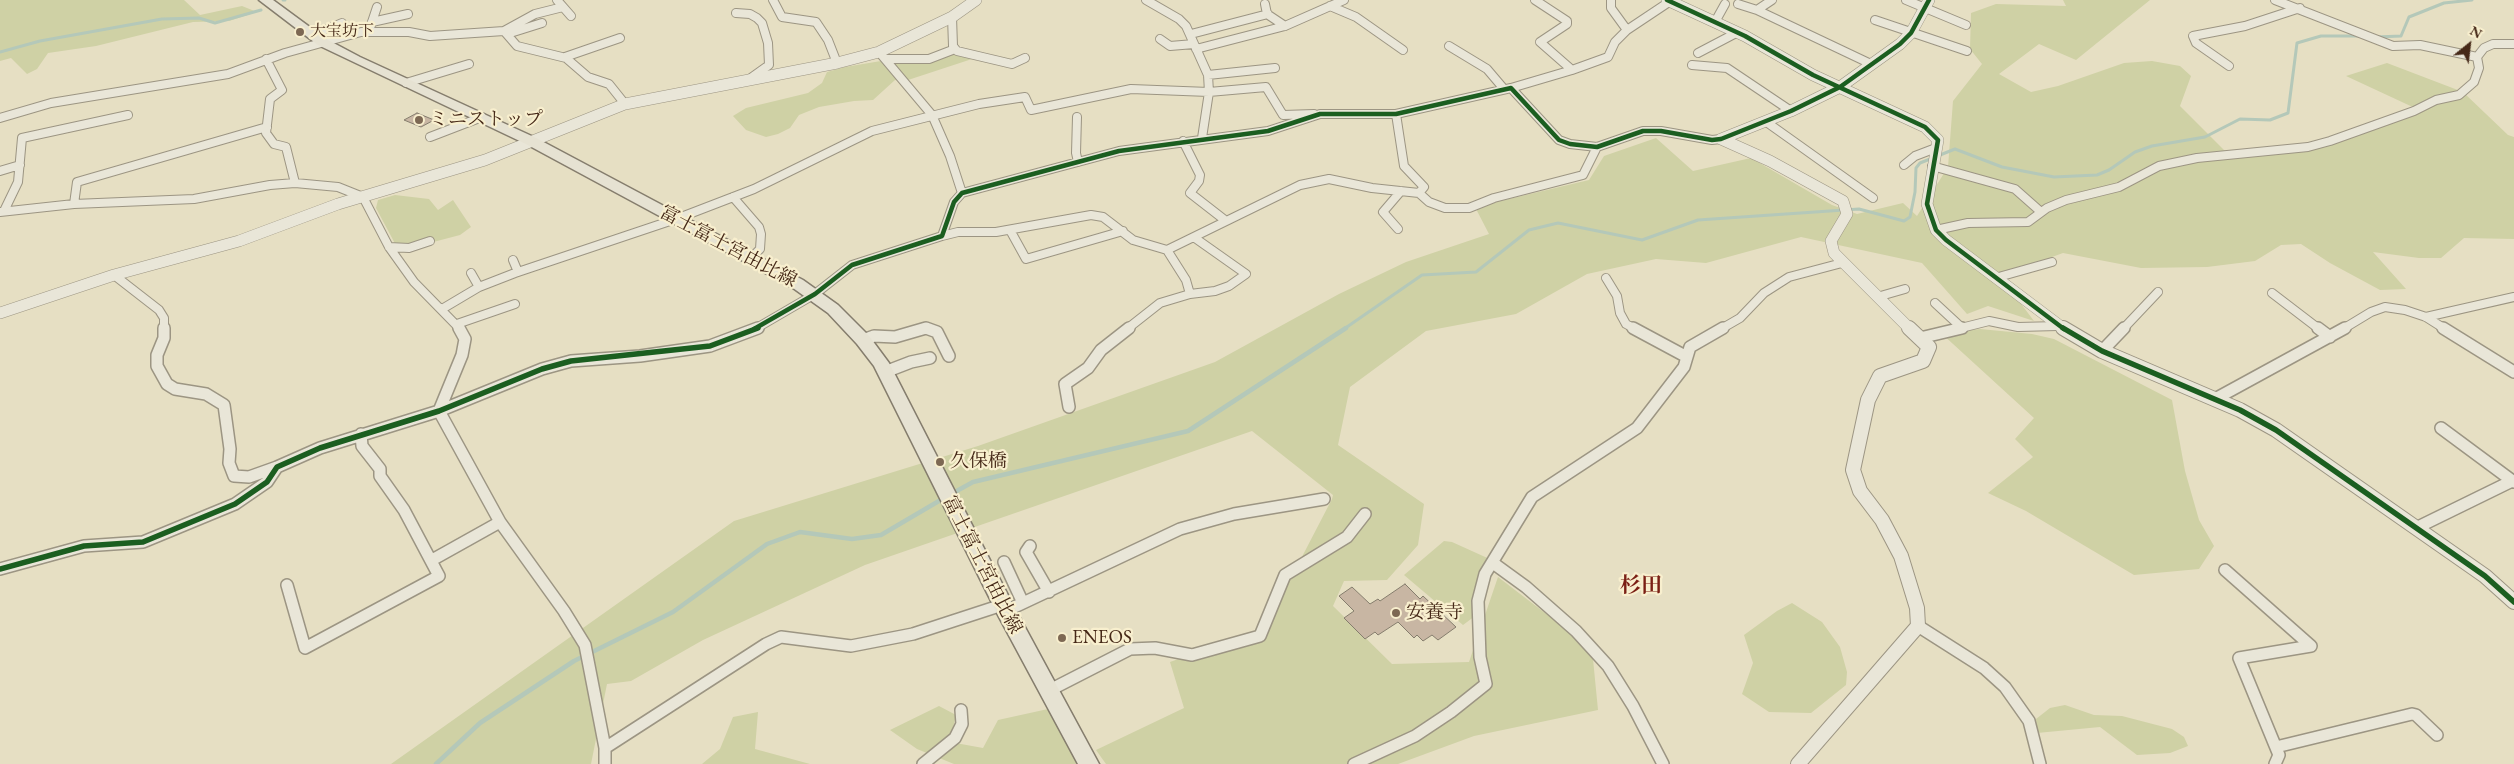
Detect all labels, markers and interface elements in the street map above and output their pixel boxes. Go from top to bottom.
north arrow [2444,20,2494,70]
text: N [2467,21,2486,42]
place label: 大宝坊下 [310,22,374,42]
marker: 大宝坊下 [294,26,306,38]
place label: ミニストップ [429,109,543,131]
marker: ミニストップ [413,114,425,126]
street label: 富士富士宮由比線 [656,201,800,293]
place label: 久保橋 [950,451,1007,473]
marker: 久保橋 [934,456,946,468]
street label: 富士富士宮由比線 [937,492,1027,638]
district label: 杉田 [1620,573,1662,599]
place label: 安養寺 [1406,602,1463,624]
marker: 安養寺 [1390,607,1402,619]
place label: ENEOS [1072,627,1132,649]
marker: ENEOS [1056,632,1068,644]

